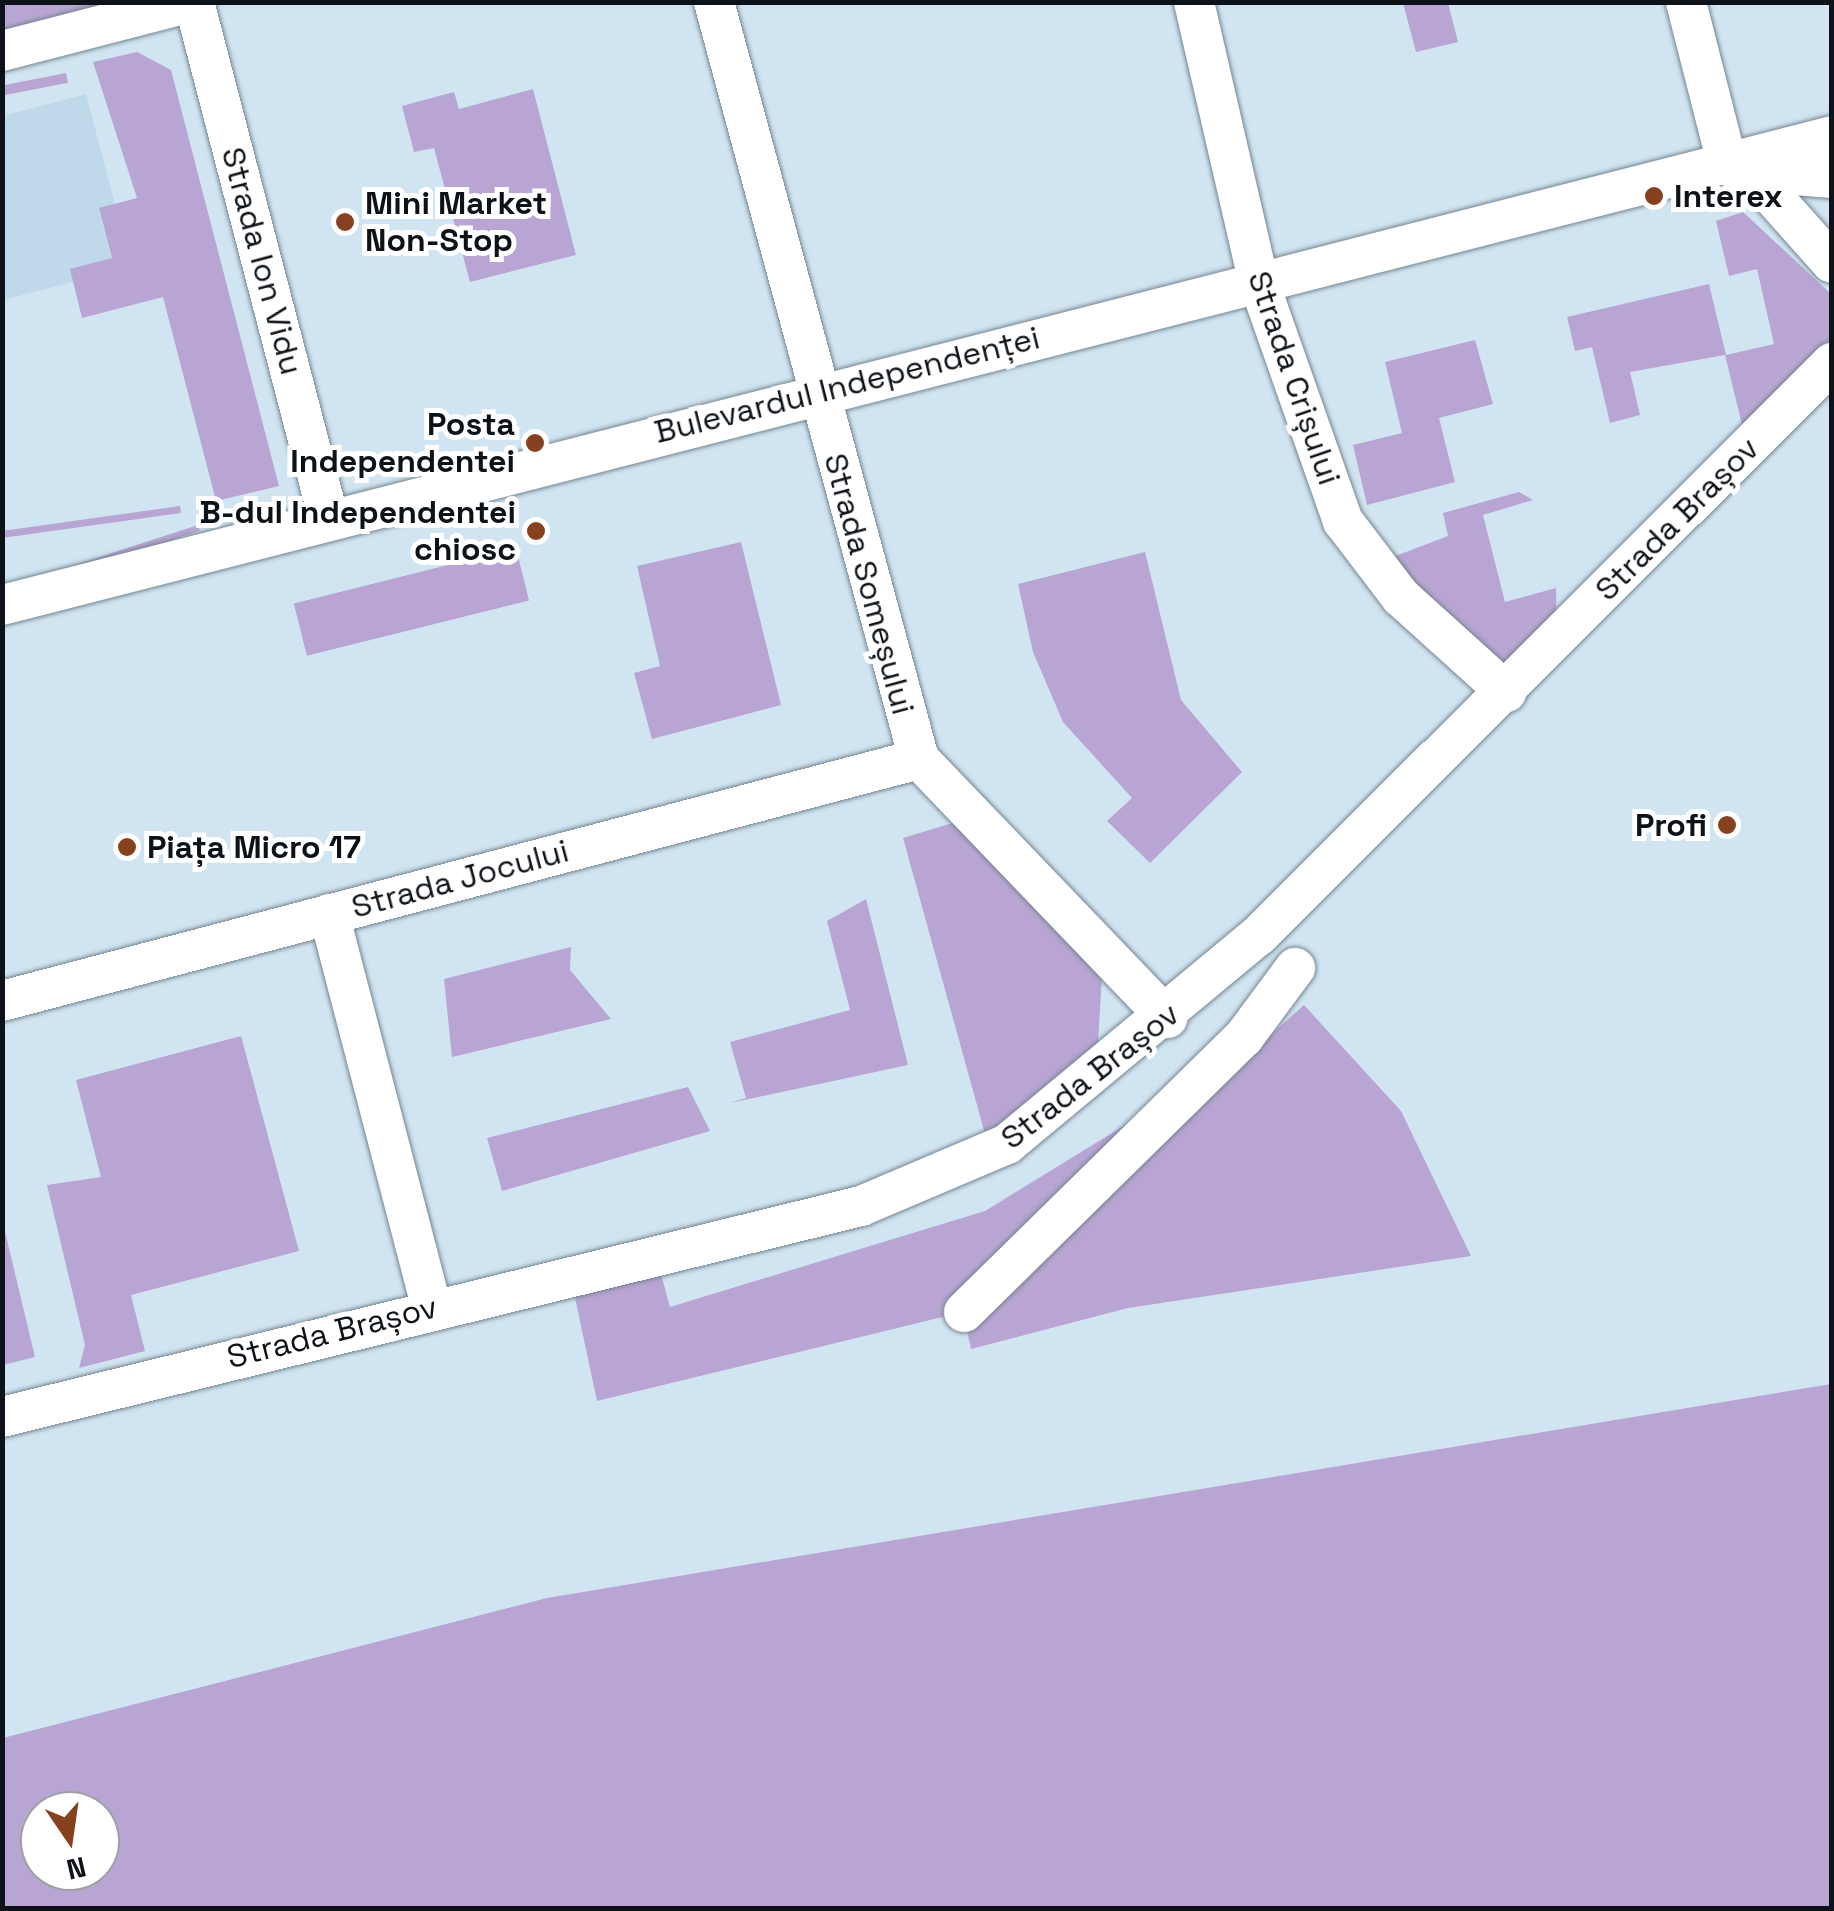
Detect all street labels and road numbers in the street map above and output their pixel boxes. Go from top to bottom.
street label: Strada Ion Vidu [213,143,311,379]
street label: Strada Crișului [1240,266,1348,490]
street label: Bulevardul Independenței [650,319,1044,451]
street label: Strada Brașov [1587,429,1767,609]
street label: Strada Someșului [816,449,922,719]
street label: Strada Jocului [347,832,573,926]
street label: Strada Brașov [993,995,1187,1157]
street label: Strada Brașov [223,1287,441,1377]

